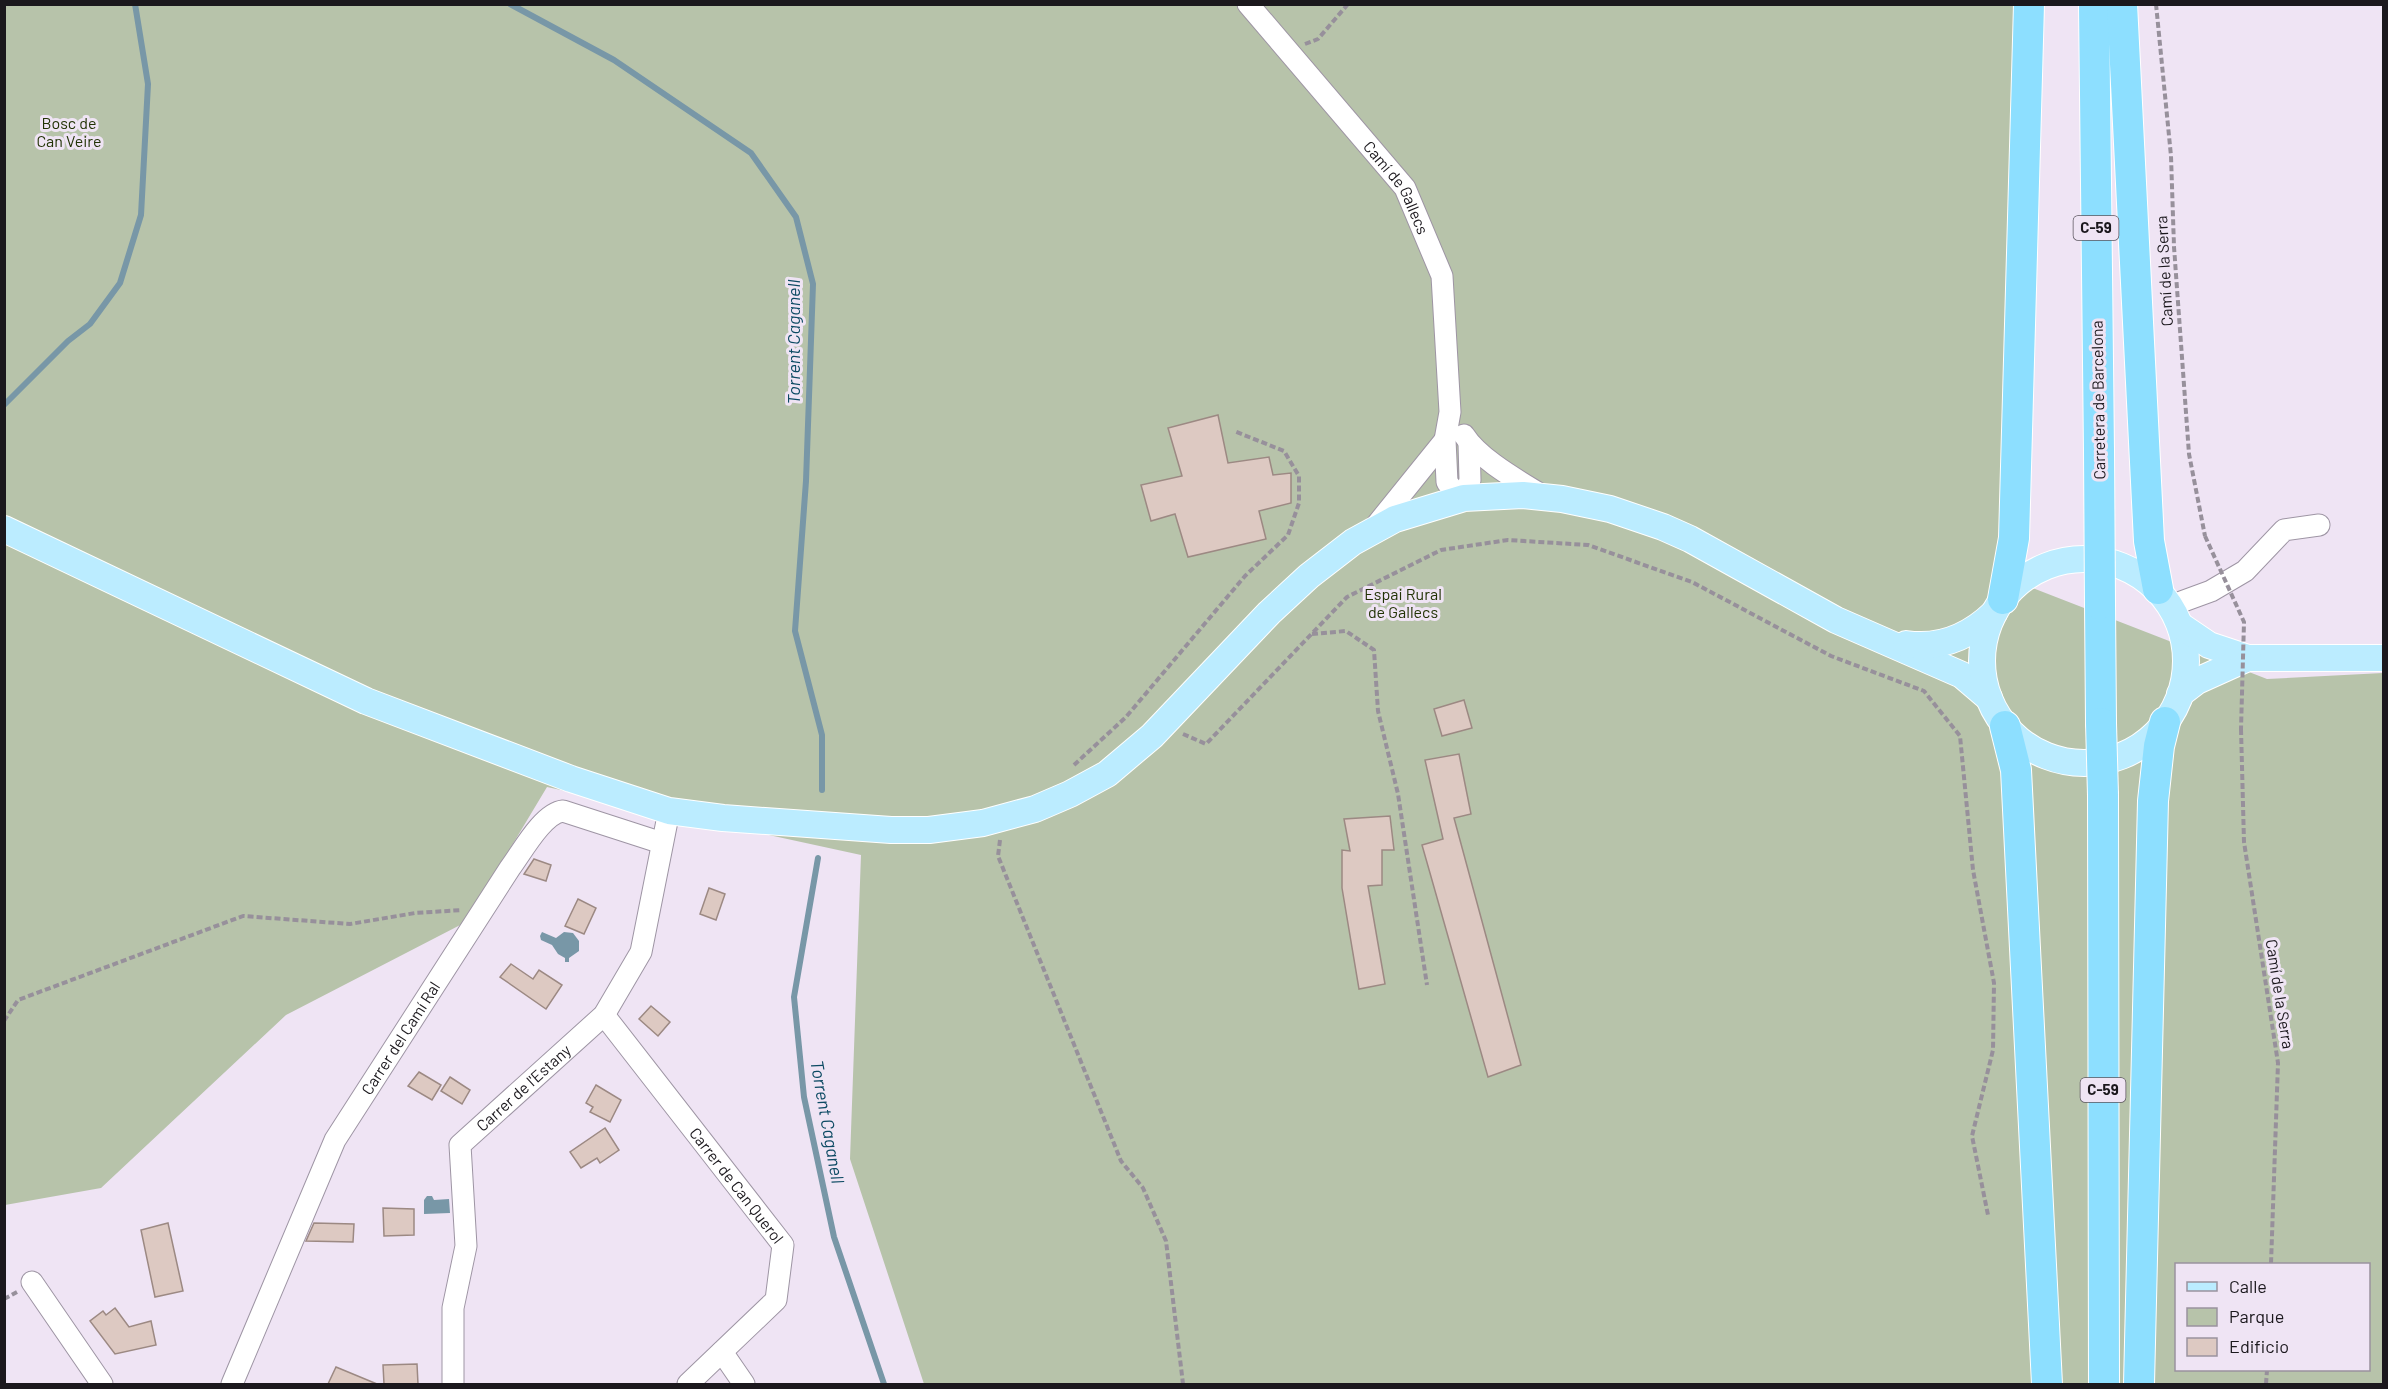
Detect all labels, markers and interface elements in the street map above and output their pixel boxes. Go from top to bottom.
park label: Bosc de Can Veire [36,113,102,150]
street label: Camí de Gallecs [1360,137,1433,237]
street label: Camí de la Serra [2151,215,2176,327]
road number: C-59 [2074,216,2118,240]
water label: Torrent Caganell [782,280,804,404]
street label: Carretera de Barcelona [2087,320,2108,480]
park label: Espai Rural de Gallecs [1364,584,1442,621]
street label: Camí de la Serra [2262,938,2299,1050]
street label: Carrer del Camí Ral [357,978,443,1098]
street label: Carrer de l'Estany [472,1040,575,1135]
water label: Torrent Caganell [806,1058,850,1185]
road number: C-59 [2080,1078,2126,1102]
street label: Carrer de Can Querol [686,1123,788,1247]
legend [2175,1263,2370,1371]
text: Calle [2229,1275,2267,1297]
text: Parque [2229,1305,2284,1327]
text: Edificio [2229,1335,2289,1357]

